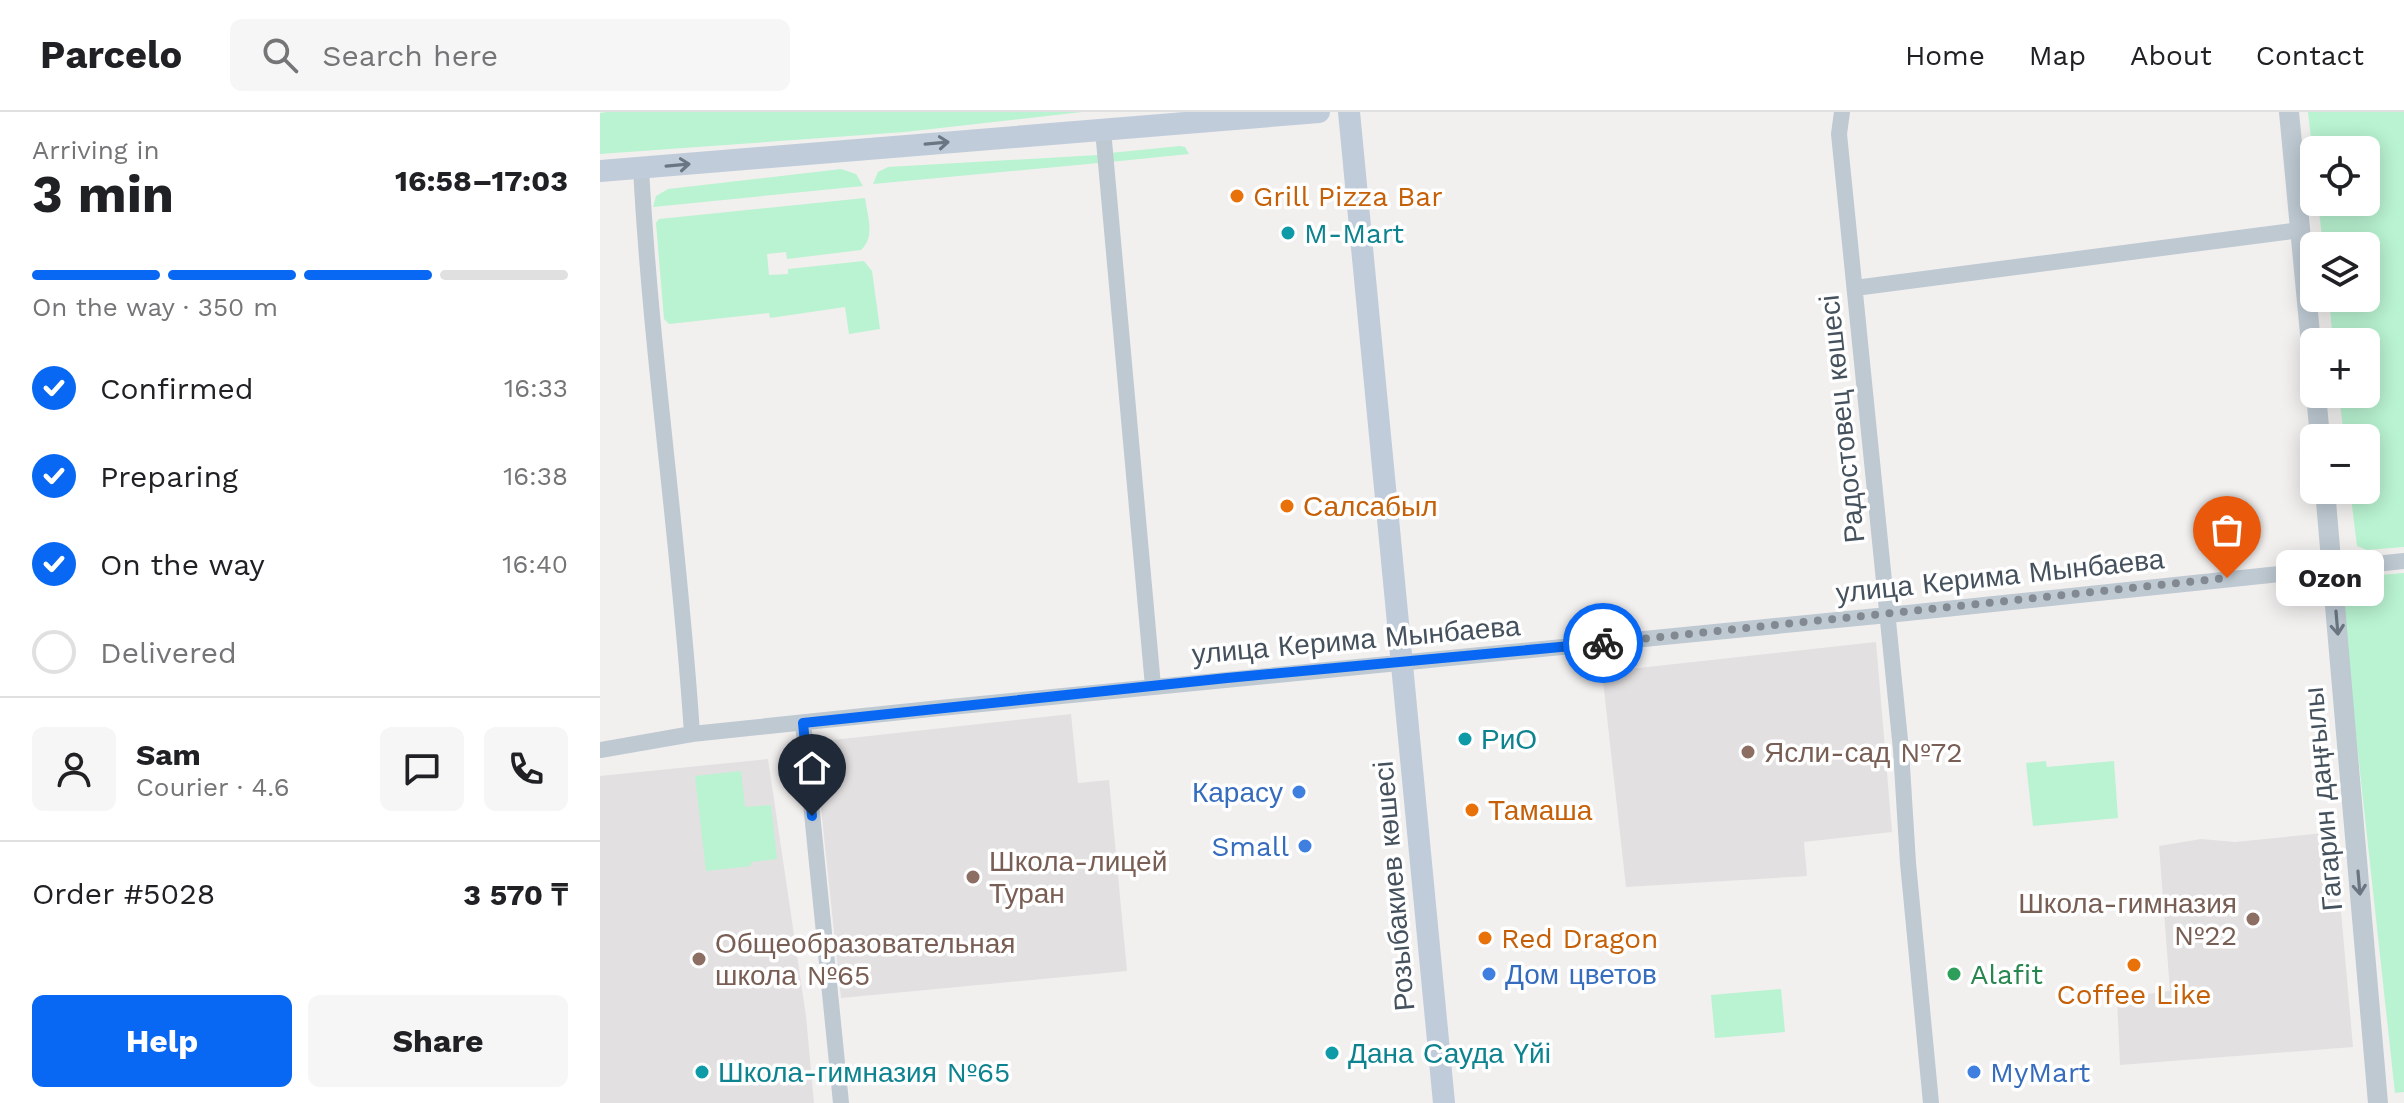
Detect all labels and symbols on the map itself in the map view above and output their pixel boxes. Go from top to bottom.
one-way arrow [923,135,950,150]
one-way arrow [664,157,691,172]
place label: Grill Pizza Bar [1253,180,1443,213]
marker: Grill Pizza Bar [1228,187,1246,205]
place label: M-Mart [1304,217,1404,250]
marker: M-Mart [1279,224,1297,242]
street label: Радостовец көшесі [1813,293,1871,545]
place label: Салсабыл [1303,490,1438,523]
pin [2193,496,2261,578]
marker: Салсабыл [1278,497,1296,515]
street label: улица Керима Мынбаева [1834,542,2166,610]
callout: Ozon [2275,550,2383,606]
courier [1563,603,1643,683]
street label: улица Керима Мынбаева [1190,609,1522,671]
one-way arrow [2329,610,2344,636]
street label: Гагарин даңғылы [2297,686,2349,912]
place label: РиО [1481,723,1537,756]
marker: РиО [1456,730,1474,748]
pin [778,734,846,816]
place label: Ясли-сад №72 [1764,736,1963,769]
marker: Ясли-сад №72 [1739,743,1757,761]
street label: Розыбакиев көшесі [1367,760,1421,1012]
place label: Карасу [1192,776,1283,809]
marker: Карасу [1290,783,1308,801]
place label: Тамаша [1488,794,1593,827]
marker: Тамаша [1463,801,1481,819]
place label: Small [1212,830,1289,863]
marker: Small [1296,837,1314,855]
place label: Школа-лицей Туран [989,845,1167,910]
marker: Школа-лицей Туран [964,868,982,886]
one-way arrow [2352,869,2367,895]
place label: Школа-гимназия №22 [2018,887,2237,952]
marker: Школа-гимназия №22 [2244,910,2262,928]
place label: Red Dragon [1501,922,1658,955]
place label: Общеобразовательная школа №65 [715,927,1015,992]
marker: Red Dragon [1476,929,1494,947]
marker: Общеобразовательная школа №65 [690,950,708,968]
marker: Coffee Like [2125,956,2143,974]
place label: Дом цветов [1505,958,1657,991]
place label: Alafit [1970,958,2043,991]
marker: Дом цветов [1480,965,1498,983]
marker: Alafit [1945,965,1963,983]
place label: Coffee Like [2057,978,2211,1011]
place label: Дана Сауда Үйі [1348,1037,1551,1070]
marker: Дана Сауда Үйі [1323,1044,1341,1062]
place label: Школа-гимназия №65 [718,1056,1010,1089]
place label: MyMart [1990,1056,2091,1089]
marker: Школа-гимназия №65 [693,1063,711,1081]
marker: MyMart [1965,1063,1983,1081]

